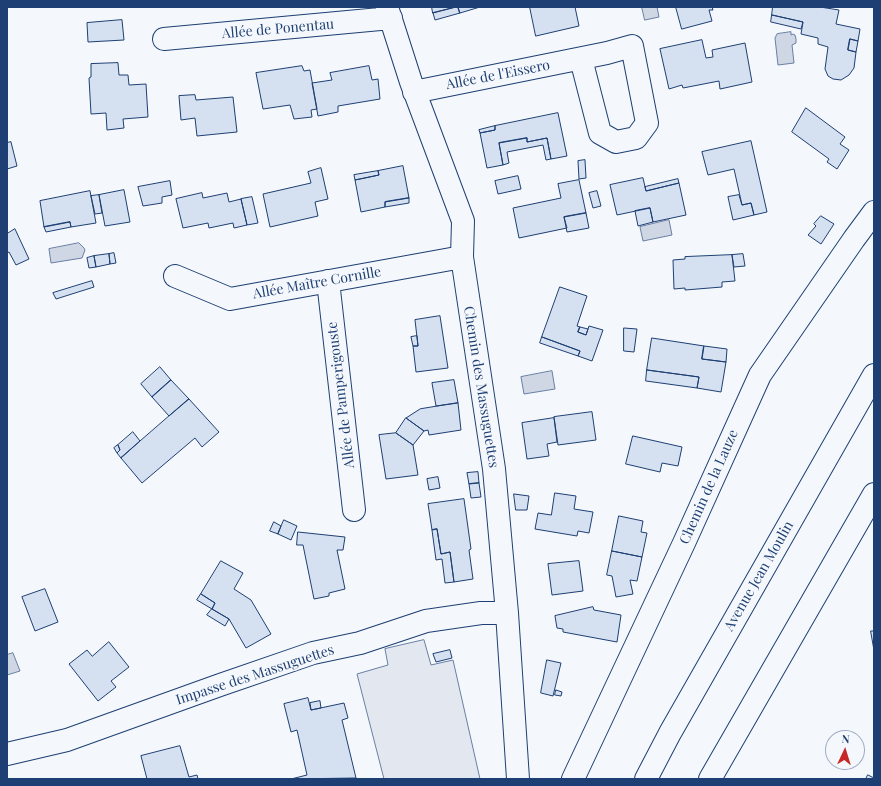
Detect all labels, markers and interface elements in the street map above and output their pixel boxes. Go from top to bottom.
street label: Allée de Ponentau [221,16,335,42]
street label: Allée de l'Eissero [445,57,551,93]
street label: Allée Maître Cornille [252,263,382,303]
street label: Chemin des Massuguettes [460,305,502,469]
street label: Allée de Pamperigouste [324,321,358,469]
street label: Chemin de la Lauze [676,427,742,547]
street label: Avenue Jean Moulin [721,518,797,634]
street label: Impasse des Massuguettes [174,641,336,709]
north arrow [825,730,865,770]
text: N [841,731,850,746]

